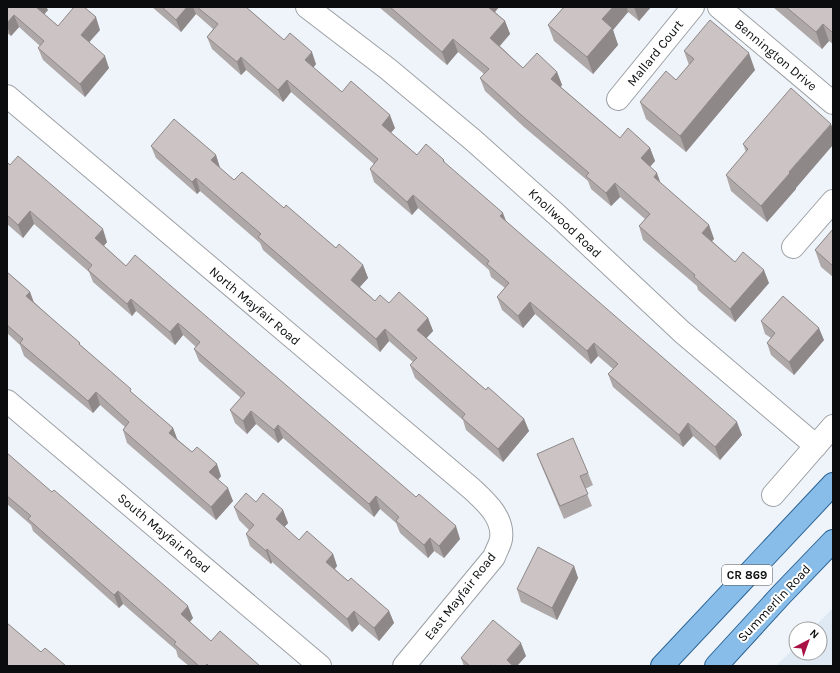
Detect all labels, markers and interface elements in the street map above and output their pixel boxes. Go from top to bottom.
street label: Bennington Drive [732,16,820,94]
street label: Mallard Court [624,17,686,89]
street label: Knollwood Road [525,185,605,261]
street label: North Mayfair Road [207,264,303,348]
street label: South Mayfair Road [115,490,213,576]
street label: East Mayfair Road [421,549,499,643]
street label: Summerlin Road [734,561,814,645]
road number: CR 869 [722,565,772,585]
north arrow [788,621,828,661]
text: N [807,626,821,641]

